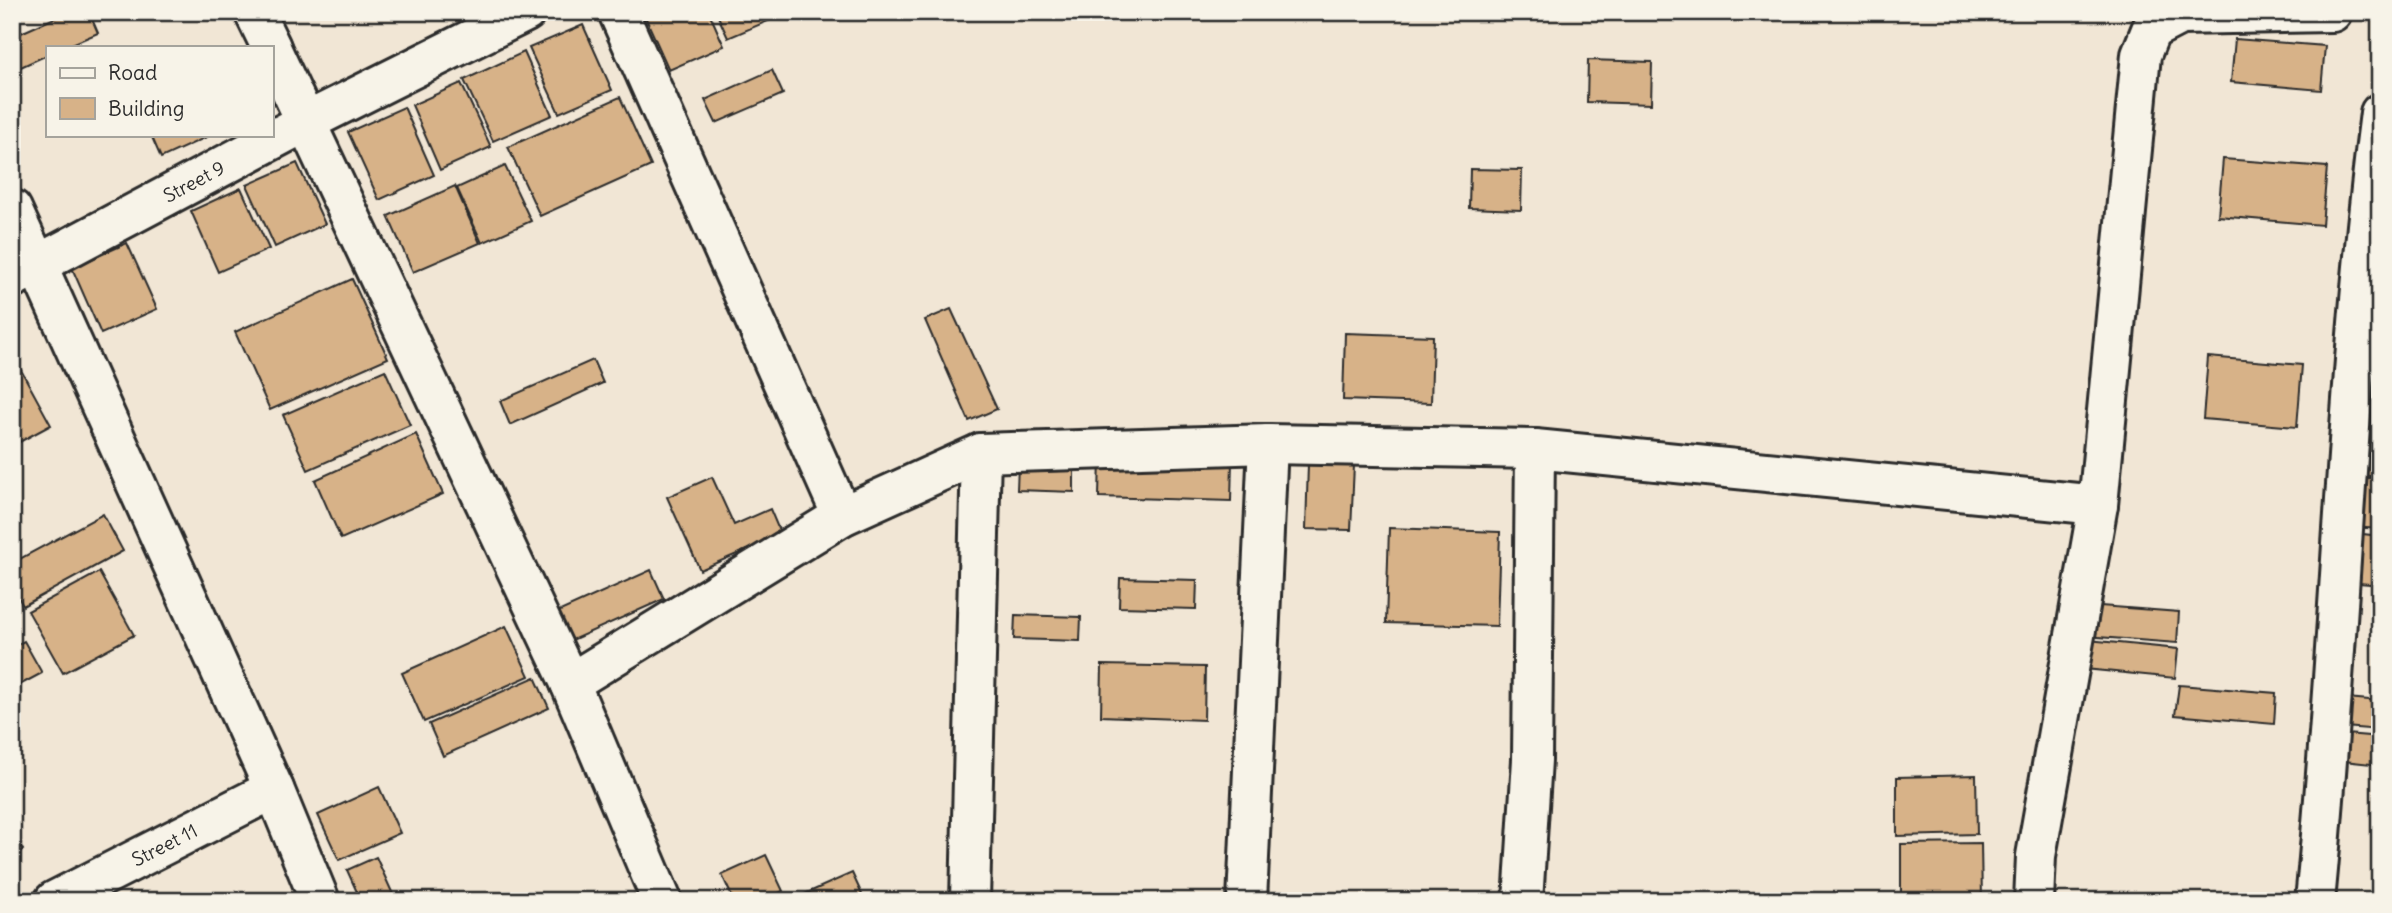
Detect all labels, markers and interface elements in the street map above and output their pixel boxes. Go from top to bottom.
legend [46,46,273,136]
text: Road [108,59,157,86]
text: Building [108,95,184,122]
street label: Street 9 [159,155,229,208]
street label: Street 11 [128,818,201,871]

